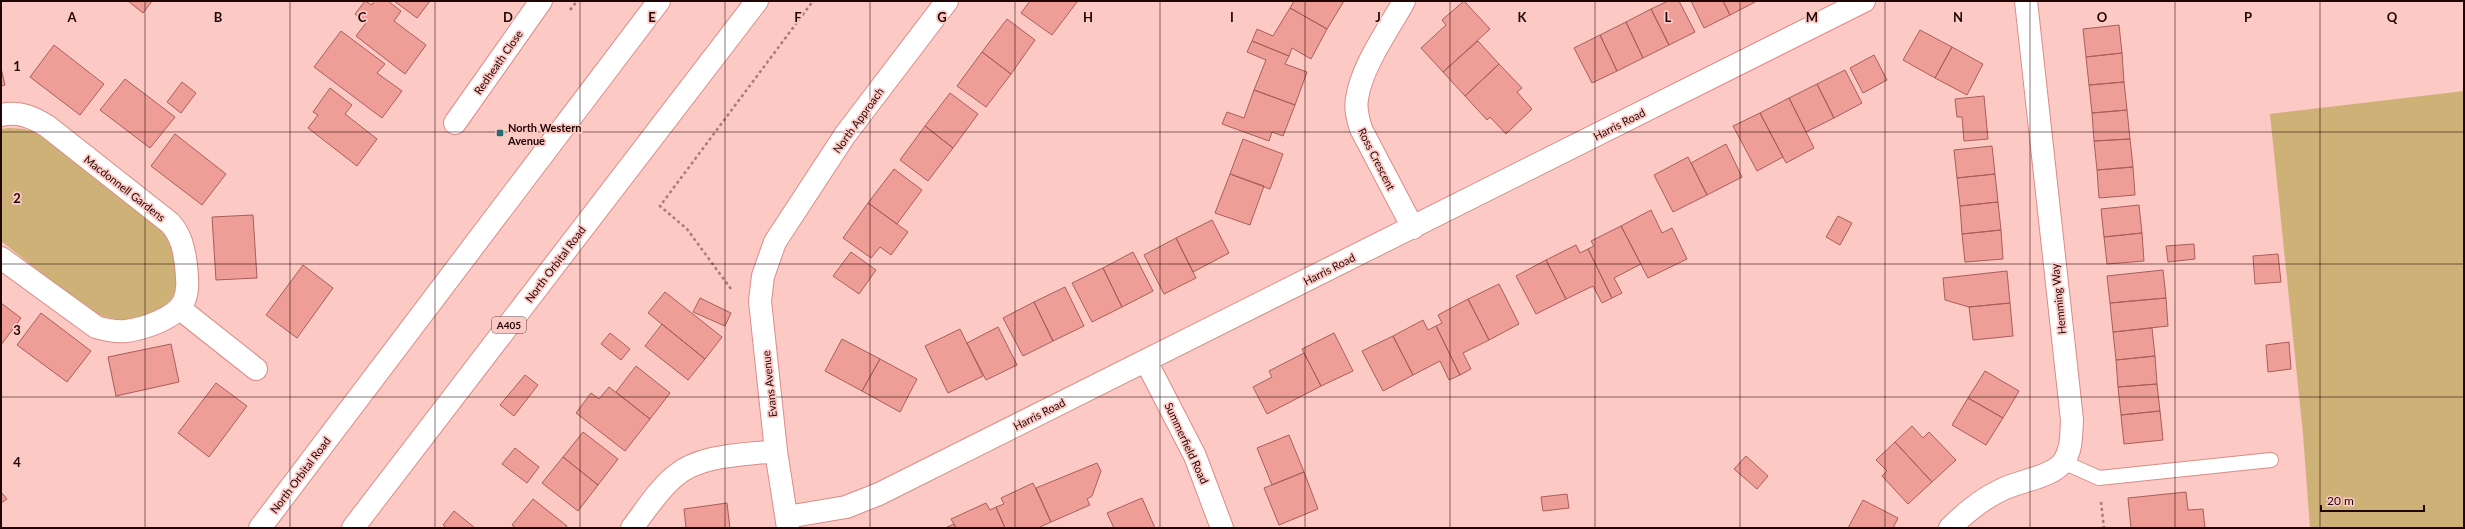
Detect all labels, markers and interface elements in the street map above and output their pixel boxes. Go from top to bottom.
text: A [66,9,77,25]
text: B [214,9,223,25]
text: C [358,9,367,25]
text: D [503,9,513,25]
text: E [648,9,656,25]
text: F [794,9,802,25]
text: G [937,9,947,25]
text: H [1083,9,1093,25]
text: I [1230,9,1234,25]
text: J [1375,9,1381,25]
text: K [1518,9,1528,25]
text: L [1665,9,1672,25]
text: M [1806,9,1818,25]
text: N [1953,9,1963,25]
text: O [2097,9,2108,25]
text: P [2244,9,2252,25]
text: Q [2387,9,2398,25]
street label: Redheath Close [471,27,525,97]
text: 1 [13,58,21,74]
street label: North Approach [830,85,886,155]
street label: Harris Road [1591,105,1647,143]
place label: North Western Avenue [507,121,581,147]
street label: Ross Crescent [1356,126,1398,192]
marker: North Western Avenue [495,128,505,138]
street label: Macdonnell Gardens [82,152,168,224]
text: 2 [13,190,21,206]
street label: North Orbital Road [522,223,588,305]
street label: Harris Road [1301,250,1357,288]
street label: Hemming Way [2048,263,2068,335]
road number: A405 [492,317,526,333]
text: 3 [13,322,21,338]
street label: Evans Avenue [759,350,779,418]
street label: Harris Road [1011,395,1067,433]
street label: Summerfield Road [1163,400,1211,486]
street label: North Orbital Road [267,434,333,516]
text: 4 [13,454,21,470]
scale bar [2321,487,2424,513]
text: 20 m [2327,493,2354,508]

